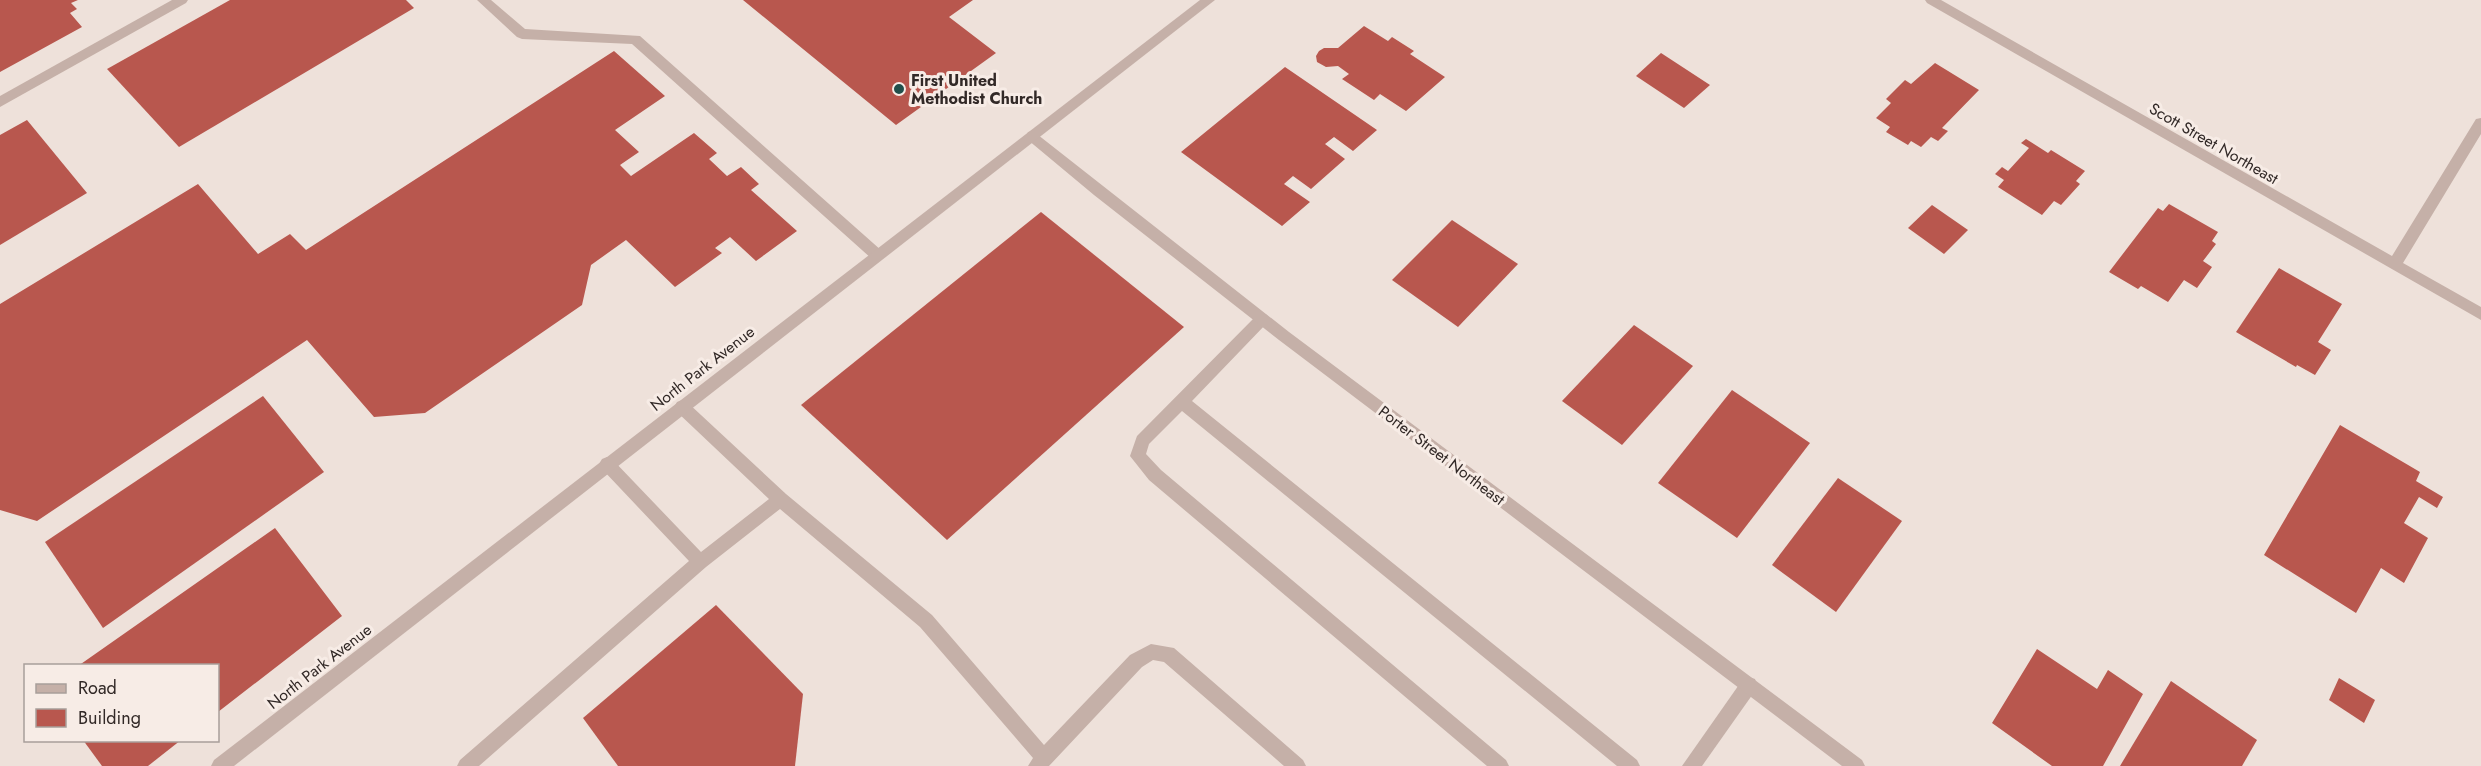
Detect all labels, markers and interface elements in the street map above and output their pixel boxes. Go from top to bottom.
place label: First United Methodist Church [911,69,1042,110]
marker: First United Methodist Church [892,82,906,96]
street label: Scott Street Northeast [2145,97,2283,190]
street label: North Park Avenue [645,320,759,416]
street label: Porter Street Northeast [1374,400,1510,511]
street label: North Park Avenue [262,618,376,714]
legend [24,664,219,742]
text: Road [78,675,117,701]
text: Building [78,705,141,731]

